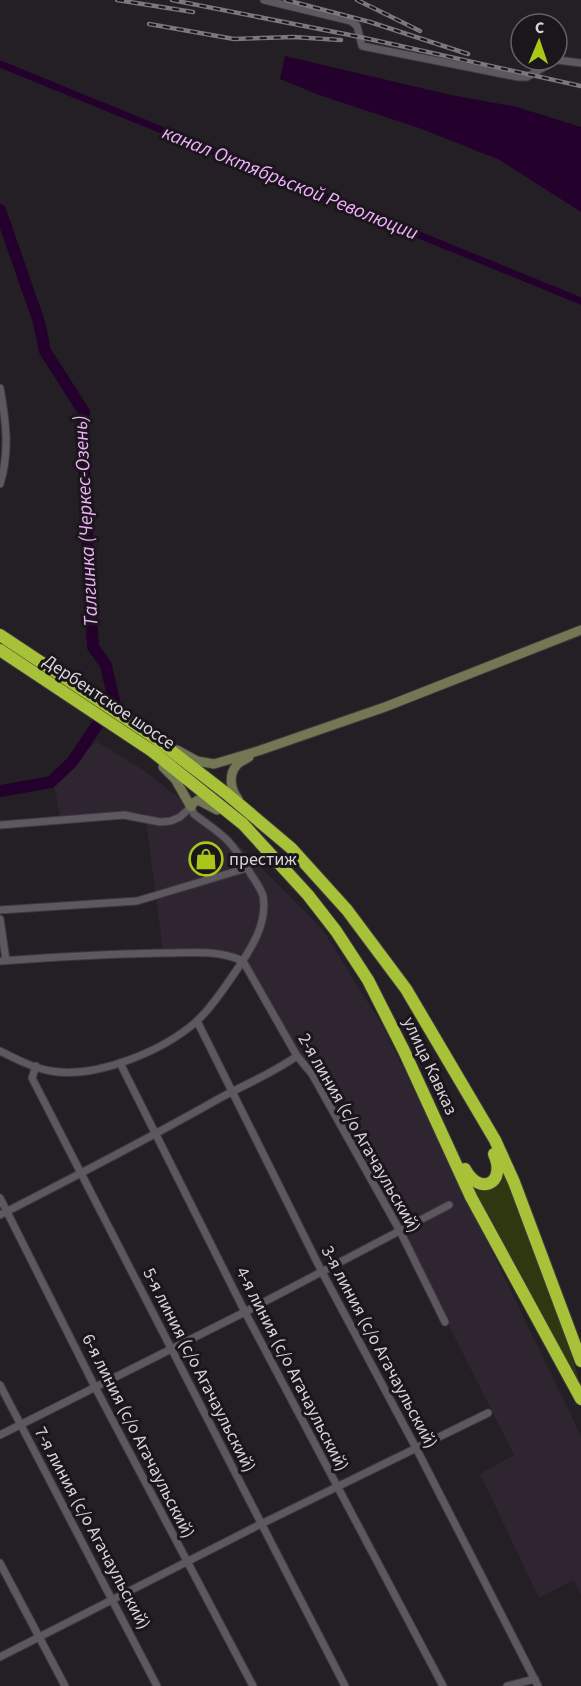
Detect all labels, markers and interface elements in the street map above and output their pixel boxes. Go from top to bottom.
north arrow [509,12,569,72]
text: С [534,17,545,39]
water label: канал Октябрьской Революции [158,119,422,247]
water label: Талгинка (Черкес-Озень) [66,415,106,627]
street label: Дербентское шоссе [38,648,180,756]
shop icon: престиж [188,841,224,877]
place label: престиж [229,847,297,872]
street label: улица Кавказ [396,1013,464,1119]
street label: 2-я линия (с/о Агачаульский) [292,1029,426,1237]
street label: 3-я линия (с/о Агачаульский) [315,1241,443,1453]
street label: 4-я линия (с/о Агачаульский) [229,1262,355,1476]
street label: 5-я линия (с/о Агачаульский) [136,1263,262,1477]
street label: 6-я линия (с/о Агачаульский) [75,1329,201,1543]
street label: 7-я линия (с/о Агачаульский) [28,1422,156,1634]

